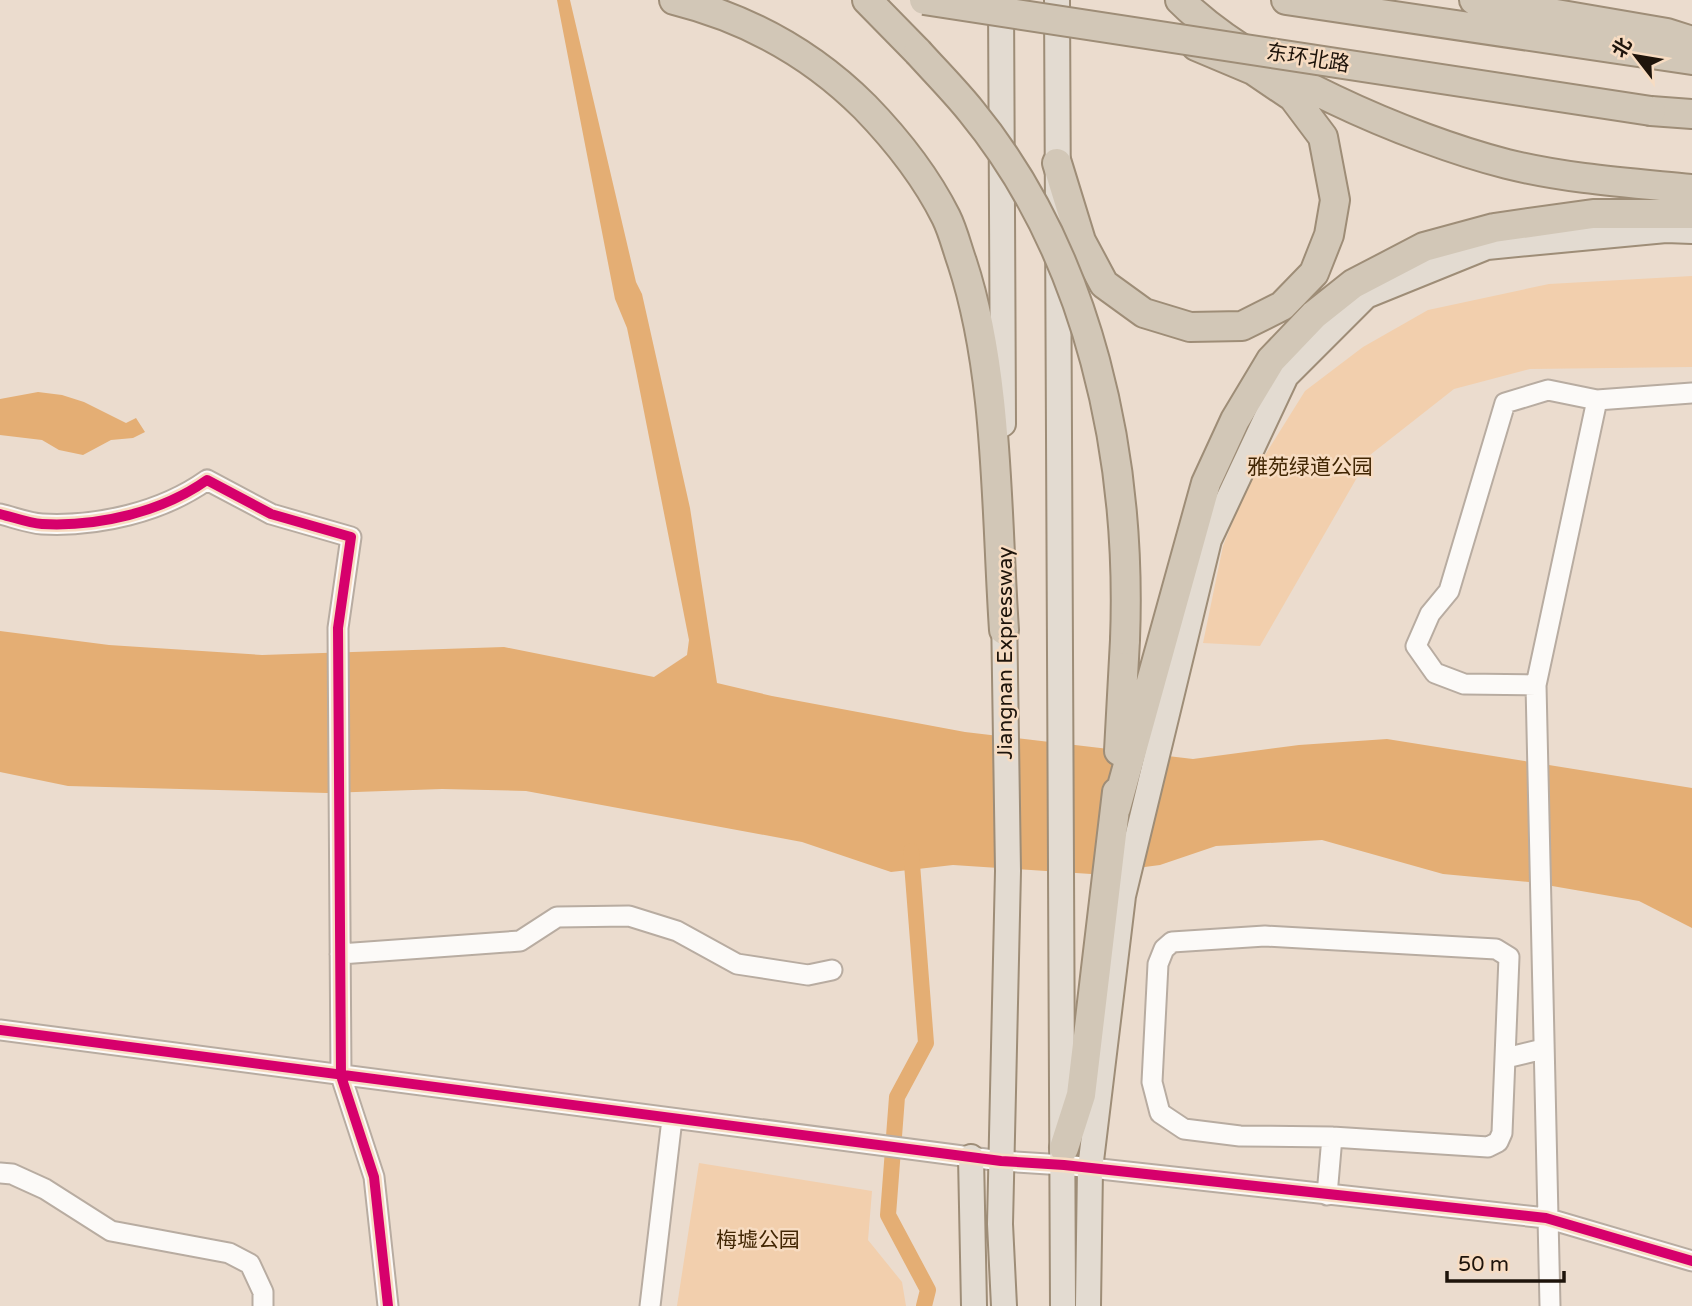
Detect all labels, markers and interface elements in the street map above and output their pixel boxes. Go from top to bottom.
north arrow [1601,21,1671,91]
text: 北 [1608,34,1637,62]
street label: 东环北路 [1264,40,1351,77]
park label: 雅苑绿道公园 [1247,455,1373,480]
street label: Jiangnan Expressway [993,547,1018,759]
park label: 梅墟公园 [716,1228,800,1253]
scale bar [1447,1240,1564,1284]
text: 50 m [1458,1252,1509,1277]

